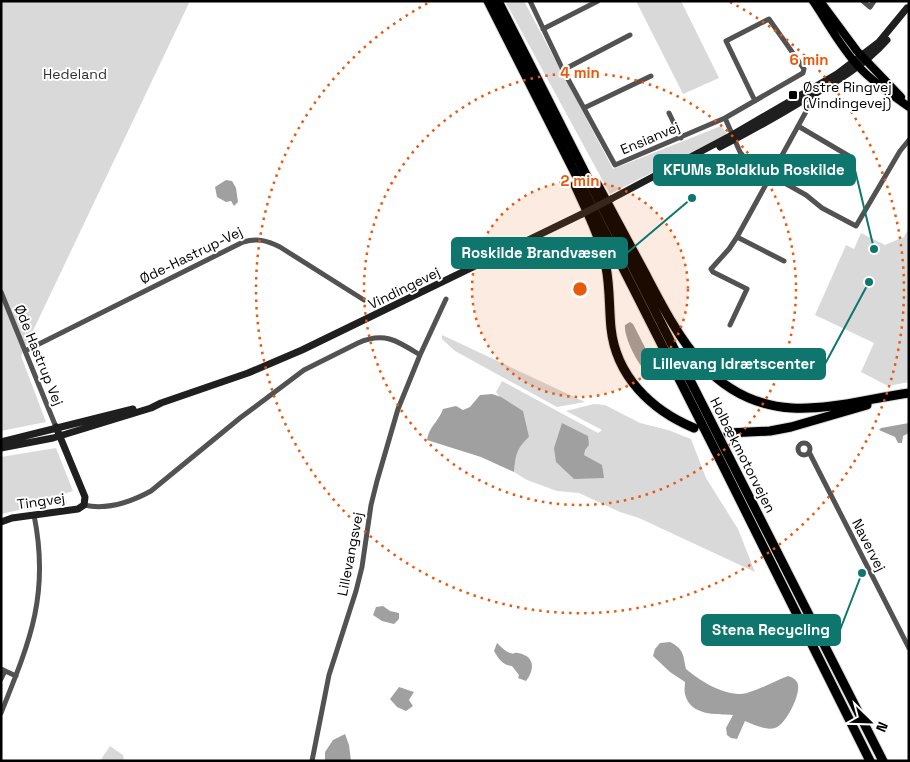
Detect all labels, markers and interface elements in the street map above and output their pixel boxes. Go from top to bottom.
text: 6 min [789,50,829,69]
text: 4 min [560,63,600,82]
park label: Hedeland [43,65,107,83]
place label: Østre Ringvej (Vindingevej) [803,78,892,112]
marker: Østre Ringvej (Vindingevej) [787,89,799,101]
street label: Ensianvej [618,117,682,159]
callout: KFUMs Boldklub Roskilde [654,155,855,185]
text: KFUMs Boldklub Roskilde [663,160,845,179]
text: 2 min [561,171,599,190]
street label: Øde-Hastrup-Vej [137,222,245,288]
callout: Roskilde Brandvæsen [452,238,627,268]
text: Roskilde Brandvæsen [461,243,617,262]
street label: Vindingevej [365,263,443,313]
centre of rings [571,280,589,298]
street label: Øde Hastrup Vej [11,302,67,408]
callout: Lillevang Idrætscenter [642,349,825,379]
text: Lillevang Idrætscenter [653,354,815,373]
street label: Holbækmotorvejen [706,394,780,516]
street label: Tingvej [16,489,66,513]
street label: Lillevangsvej [333,511,367,597]
street label: Navervej [848,516,890,574]
callout: Stena Recycling [702,615,840,645]
text: Stena Recycling [712,620,830,639]
north arrow [845,697,895,747]
text: N [872,719,892,735]

